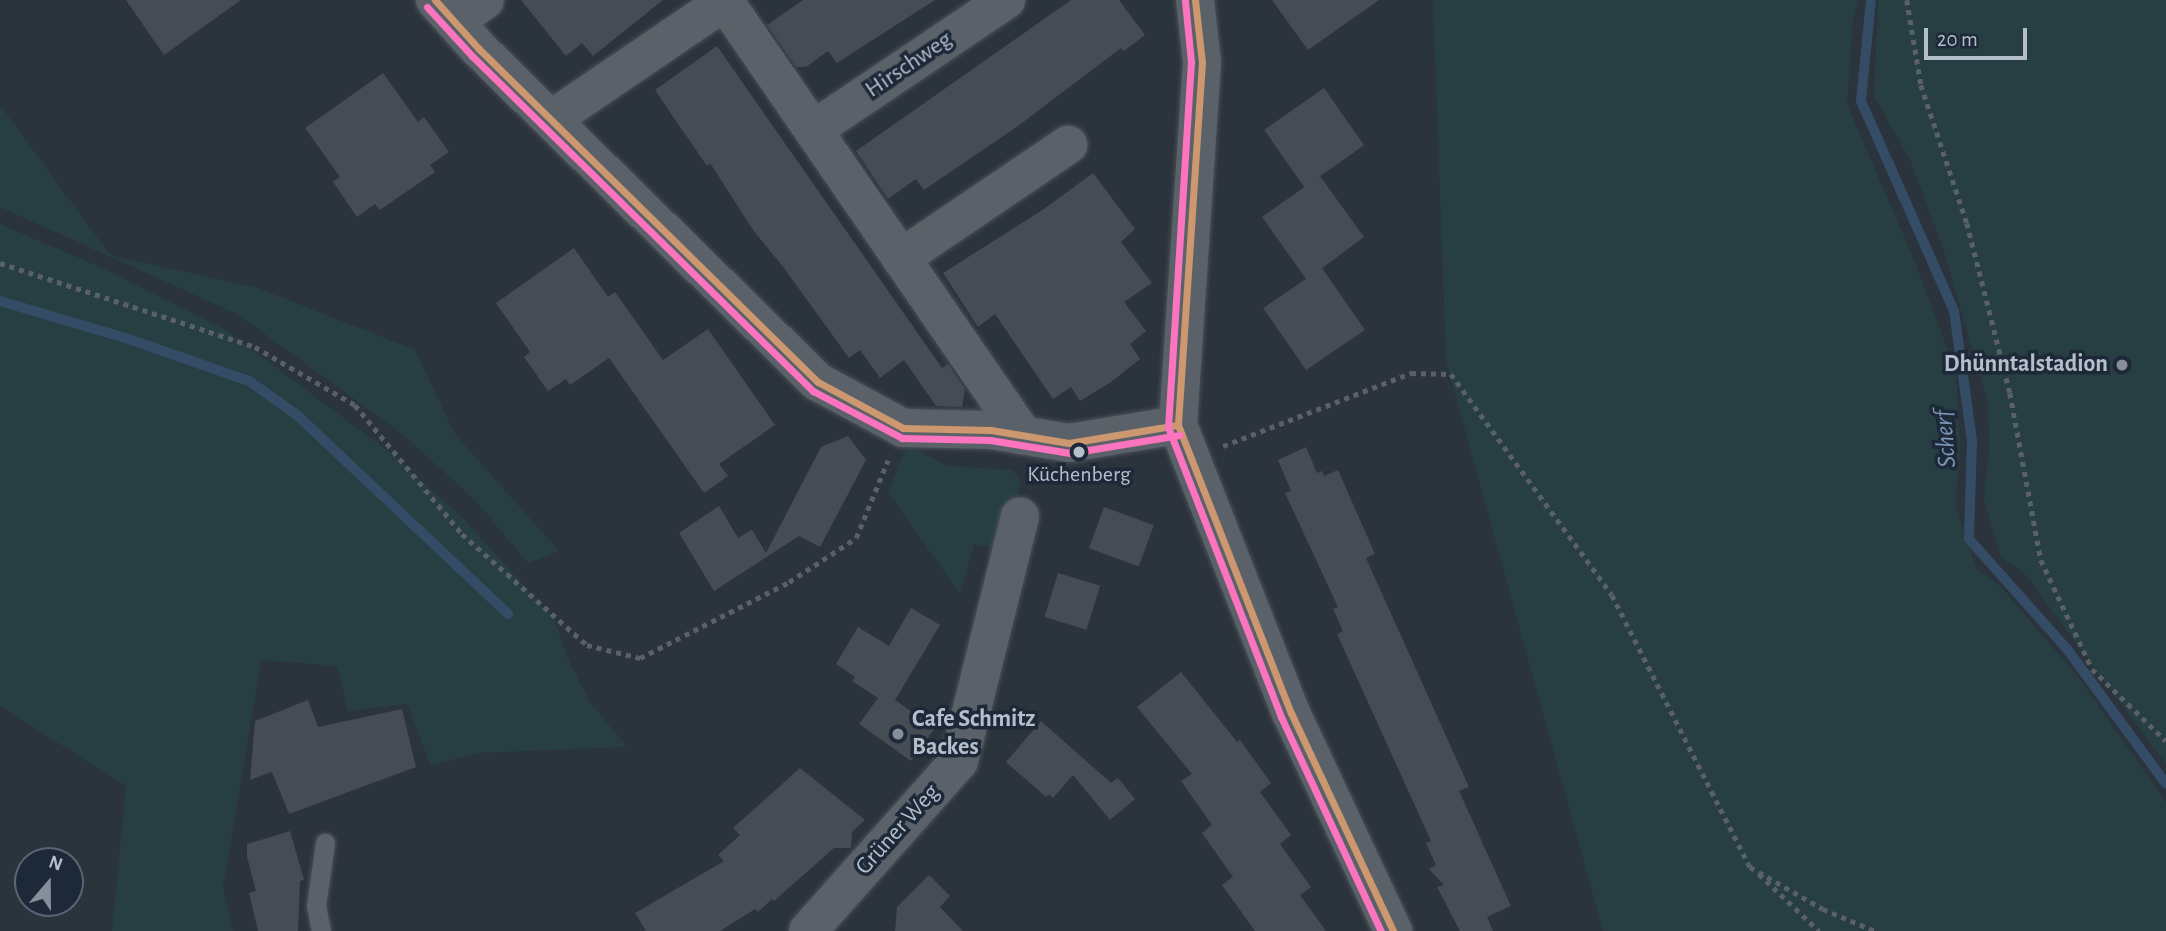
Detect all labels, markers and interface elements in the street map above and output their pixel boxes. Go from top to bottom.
scale bar [1928,14,2031,58]
street label: Hirschweg [860,26,958,104]
text: 20 m [1937,29,1978,50]
place label: Dhünntalstadion [1944,351,2108,379]
marker: Dhünntalstadion [2114,357,2130,373]
water label: Scherf [1928,409,1964,469]
marker: Küchenberg [1072,445,1086,459]
place label: Küchenberg [1027,462,1131,488]
place label: Cafe Schmitz Backes [912,706,1036,762]
marker: Cafe Schmitz Backes [890,726,906,742]
street label: Grüner Weg [850,779,946,881]
north arrow [14,847,84,917]
text: N [46,852,65,875]

